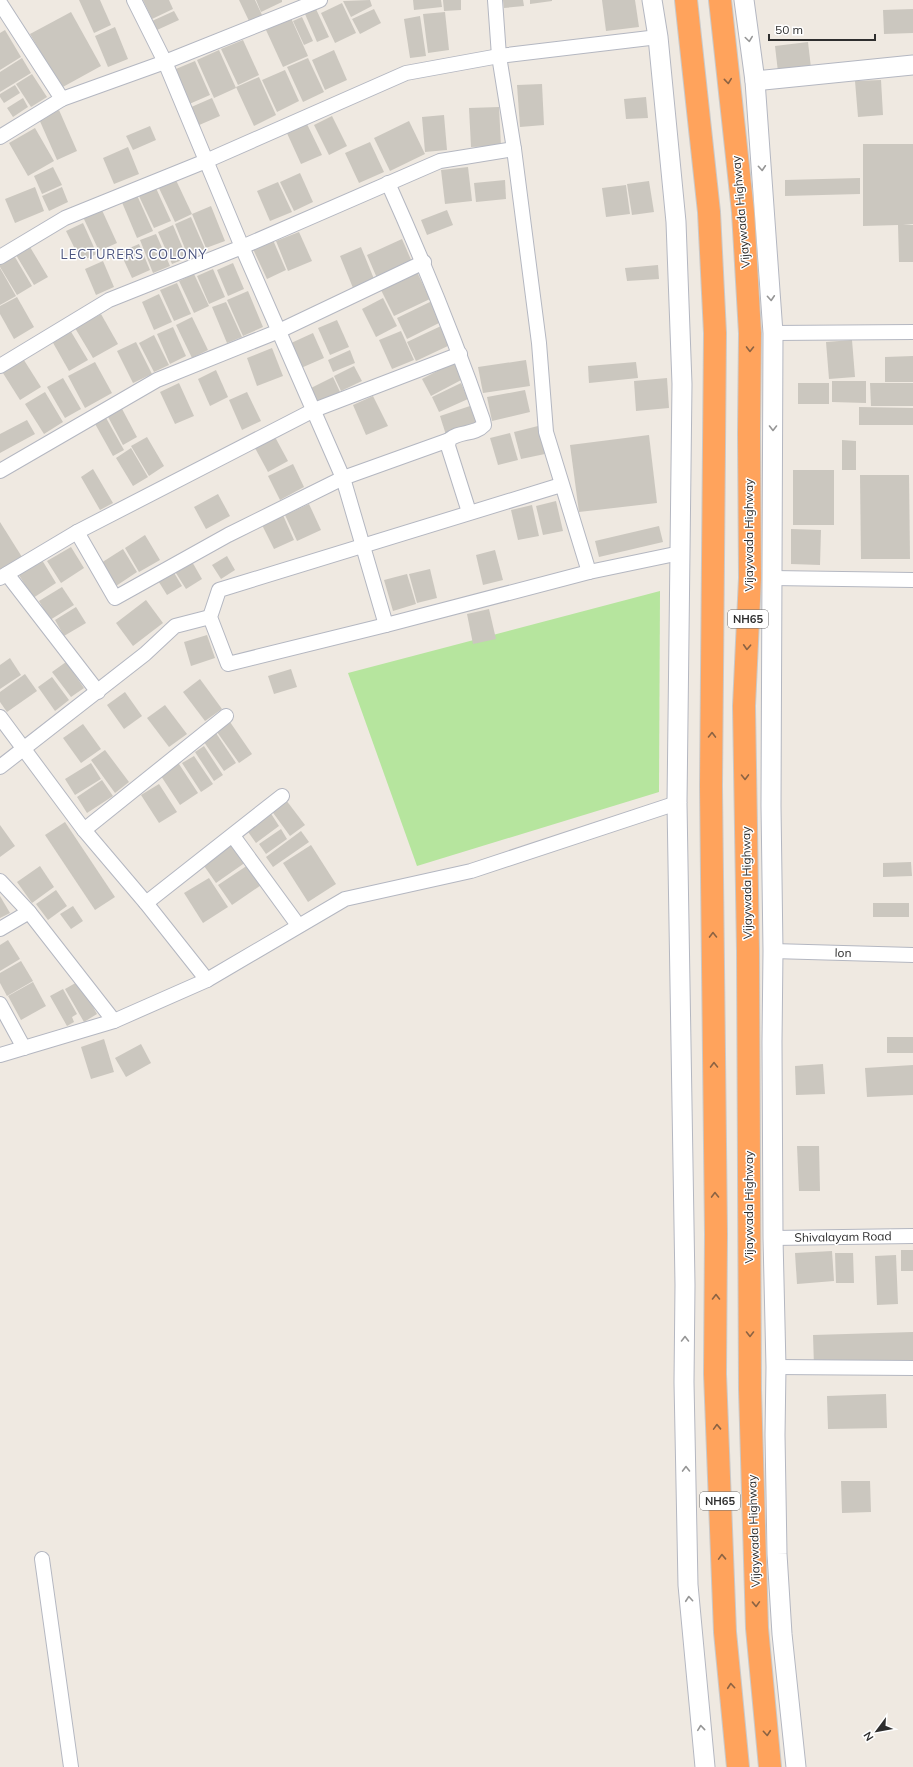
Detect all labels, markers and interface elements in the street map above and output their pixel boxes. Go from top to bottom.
scale bar [769,16,875,42]
text: 50 m [775,22,803,37]
one-way arrow [744,36,753,42]
one-way arrow [723,78,732,84]
street label: Vijaywada Highway [728,155,753,269]
one-way arrow [757,165,766,171]
district label: LECTURERS COLONY [61,246,208,262]
one-way arrow [766,295,775,301]
one-way arrow [746,346,754,352]
one-way arrow [769,425,777,431]
street label: Vijaywada Highway [741,478,756,591]
road number: NH65 [728,610,768,628]
one-way arrow [742,644,751,650]
one-way arrow [708,732,716,738]
one-way arrow [741,774,749,780]
street label: Vijaywada Highway [738,826,755,940]
one-way arrow [708,932,717,938]
street label: Ion [834,945,852,960]
one-way arrow [710,1062,718,1068]
street label: Vijaywada Highway [741,1150,756,1263]
one-way arrow [711,1192,719,1198]
street label: Shivalayam Road [794,1228,892,1245]
one-way arrow [712,1294,720,1300]
one-way arrow [746,1331,754,1337]
one-way arrow [681,1336,689,1342]
one-way arrow [713,1424,721,1430]
one-way arrow [682,1466,690,1472]
street label: Vijaywada Highway [744,1474,763,1588]
road number: NH65 [700,1492,740,1510]
one-way arrow [718,1554,727,1560]
one-way arrow [685,1596,694,1602]
one-way arrow [751,1601,760,1607]
one-way arrow [726,1683,735,1689]
north arrow [857,1711,897,1751]
one-way arrow [697,1725,706,1731]
text: N [860,1729,877,1744]
one-way arrow [762,1730,771,1736]

